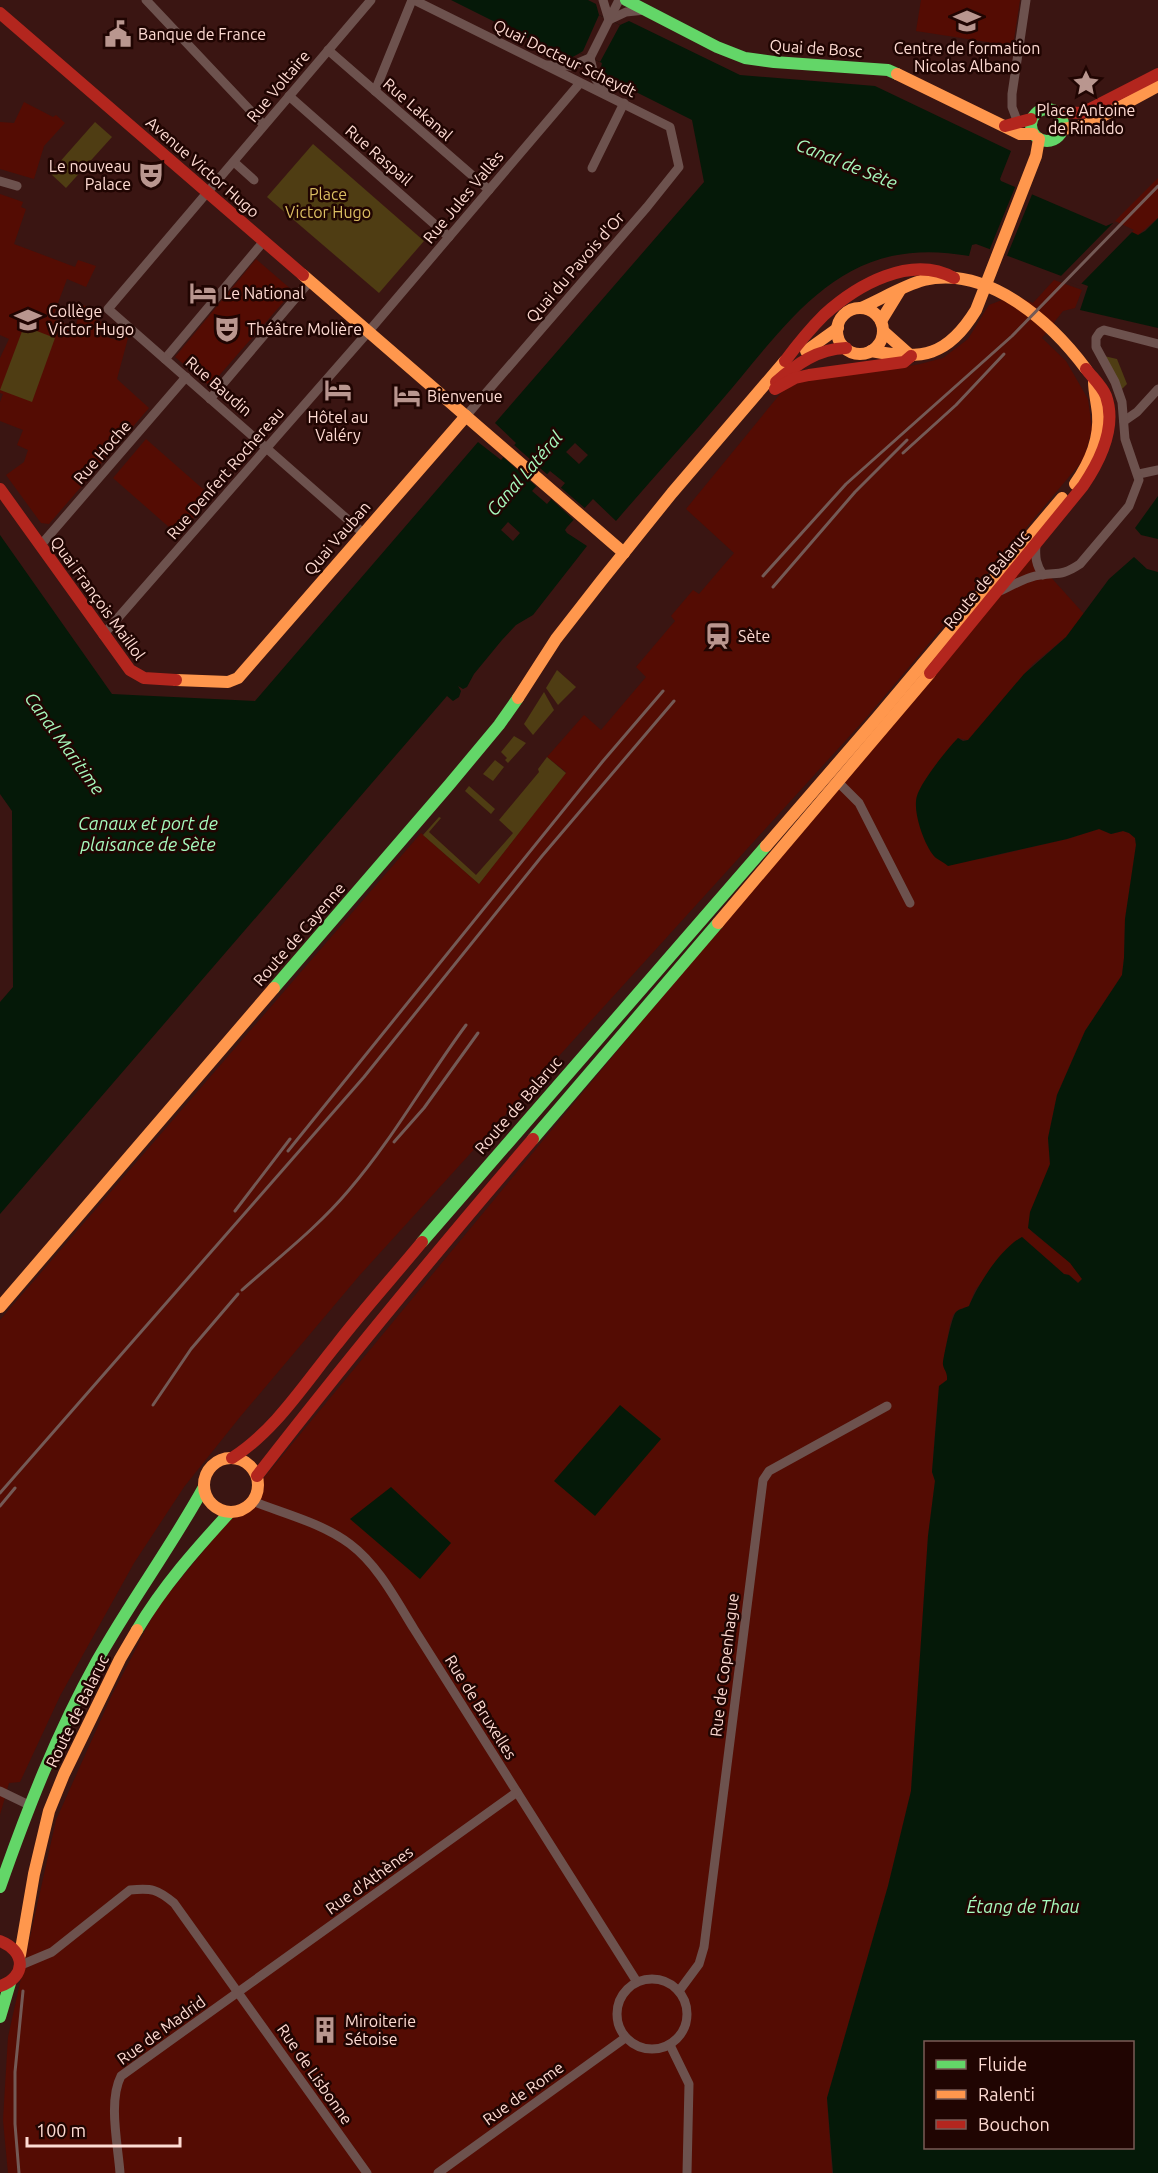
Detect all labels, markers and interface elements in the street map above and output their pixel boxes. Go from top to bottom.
school or university icon: Centre de formation Nicolas Albano [952,6,982,36]
street label: Quai Docteur Scheydt [491,16,640,101]
public building icon: Banque de France [103,19,133,49]
place label: Banque de France [138,25,266,43]
street label: Quai de Bosc [769,36,864,60]
place label: Centre de formation Nicolas Albano [894,39,1040,75]
street label: Rue Voltaire [243,47,313,125]
place icon: Place Antoine de Rinaldo [1071,68,1101,98]
street label: Rue Lakanal [380,74,456,144]
place label: Place Antoine de Rinaldo [1037,101,1135,137]
street label: Avenue Victor Hugo [143,113,263,221]
street label: Rue Raspail [342,121,416,189]
water label: Canal de Sète [794,134,900,192]
street label: Rue Jules Vallès [419,147,507,247]
place label: Le nouveau Palace [49,157,131,193]
theatre icon: Le nouveau Palace [136,160,166,190]
park label: Place Victor Hugo [285,185,371,221]
street label: Quai du Pavois d'Or [522,208,628,326]
hotel icon: Le National [188,278,218,308]
place label: Le National [223,284,304,302]
place label: Collège Victor Hugo [48,302,134,338]
school or university icon: Collège Victor Hugo [13,305,43,335]
theatre icon: Théâtre Molière [212,314,242,344]
place label: Théâtre Molière [247,320,362,338]
street label: Rue Baudin [182,352,256,420]
hotel icon: Hôtel au Valéry [323,375,353,405]
hotel icon: Bienvenue [392,381,422,411]
place label: Bienvenue [427,387,503,405]
street label: Rue Denfert Rochereau [163,403,287,543]
place label: Hôtel au Valéry [308,408,368,444]
street label: Rue Hoche [70,417,134,487]
water label: Canal Latéral [482,427,566,519]
street label: Quai Vauban [300,498,374,578]
street label: Route de Balaruc [940,526,1033,632]
street label: Quai François Maillol [47,533,149,663]
station icon: Sète [703,621,733,651]
place label: Sète [738,627,770,645]
water label: Canal Maritime [21,688,109,798]
water label: Canaux et port de plaisance de Sète [78,813,218,854]
street label: Route de Cayenne [249,879,349,989]
street label: Route de Balaruc [471,1052,565,1157]
street label: Rue de Copenhague [706,1592,742,1738]
street label: Route de Balaruc [42,1651,112,1770]
street label: Rue de Bruxelles [442,1651,520,1763]
street label: Rue d'Athènes [322,1842,416,1918]
water label: Étang de Thau [966,1895,1080,1916]
street label: Rue de Madrid [114,1992,208,2068]
place label: Miroiterie Sétoise [345,2012,416,2048]
building icon: Miroiterie Sétoise [310,2015,340,2045]
street label: Rue de Lisbonne [274,2020,356,2128]
legend [924,2041,1134,2149]
text: Fluide [978,2054,1027,2074]
street label: Rue de Rome [479,2058,567,2128]
text: Ralenti [978,2084,1035,2104]
scale bar [27,2110,180,2148]
text: Bouchon [978,2114,1050,2134]
text: 100 m [36,2120,86,2140]

